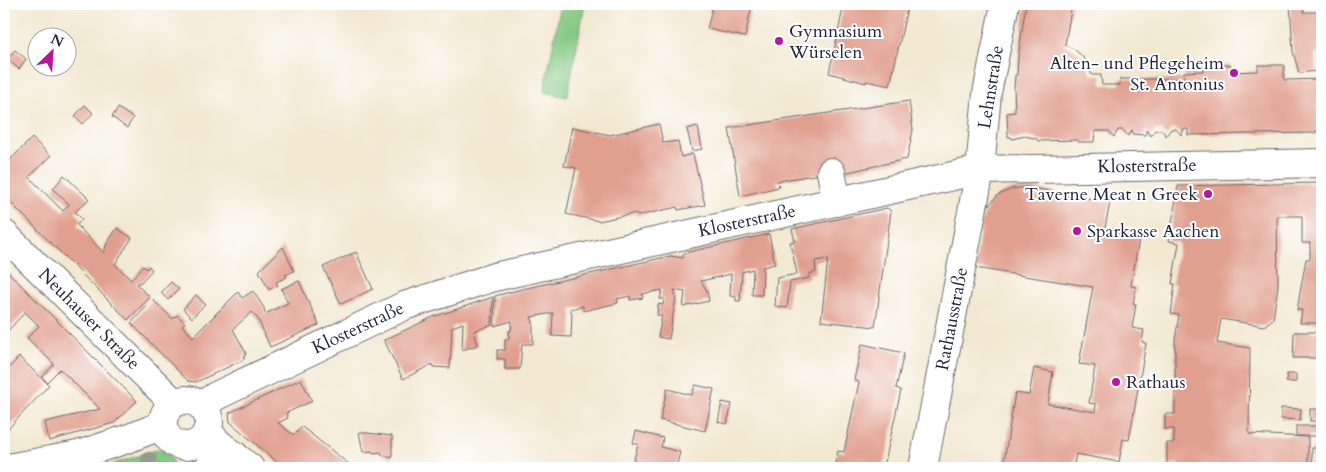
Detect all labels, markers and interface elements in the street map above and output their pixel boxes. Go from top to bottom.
place label: Gymnasium Würselen [788,19,883,65]
north arrow [28,28,78,78]
text: N [48,29,67,52]
marker: Gymnasium Würselen [773,35,785,47]
street label: Lehnstraße [972,43,1010,131]
place label: Alten- und Pflegeheim St. Antonius [1049,51,1225,97]
marker: Alten- und Pflegeheim St. Antonius [1228,67,1240,79]
street label: Klosterstraße [1097,153,1197,179]
place label: Taverne Meat n Greek [1025,182,1198,207]
marker: Taverne Meat n Greek [1202,188,1214,200]
street label: Klosterstraße [696,198,798,244]
place label: Sparkasse Aachen [1087,219,1220,244]
marker: Sparkasse Aachen [1071,225,1083,237]
street label: Neuhauser Straße [33,263,145,375]
street label: Rathausstraße [930,265,974,373]
street label: Klosterstraße [308,296,408,360]
place label: Rathaus [1126,370,1186,395]
marker: Rathaus [1110,376,1122,388]

